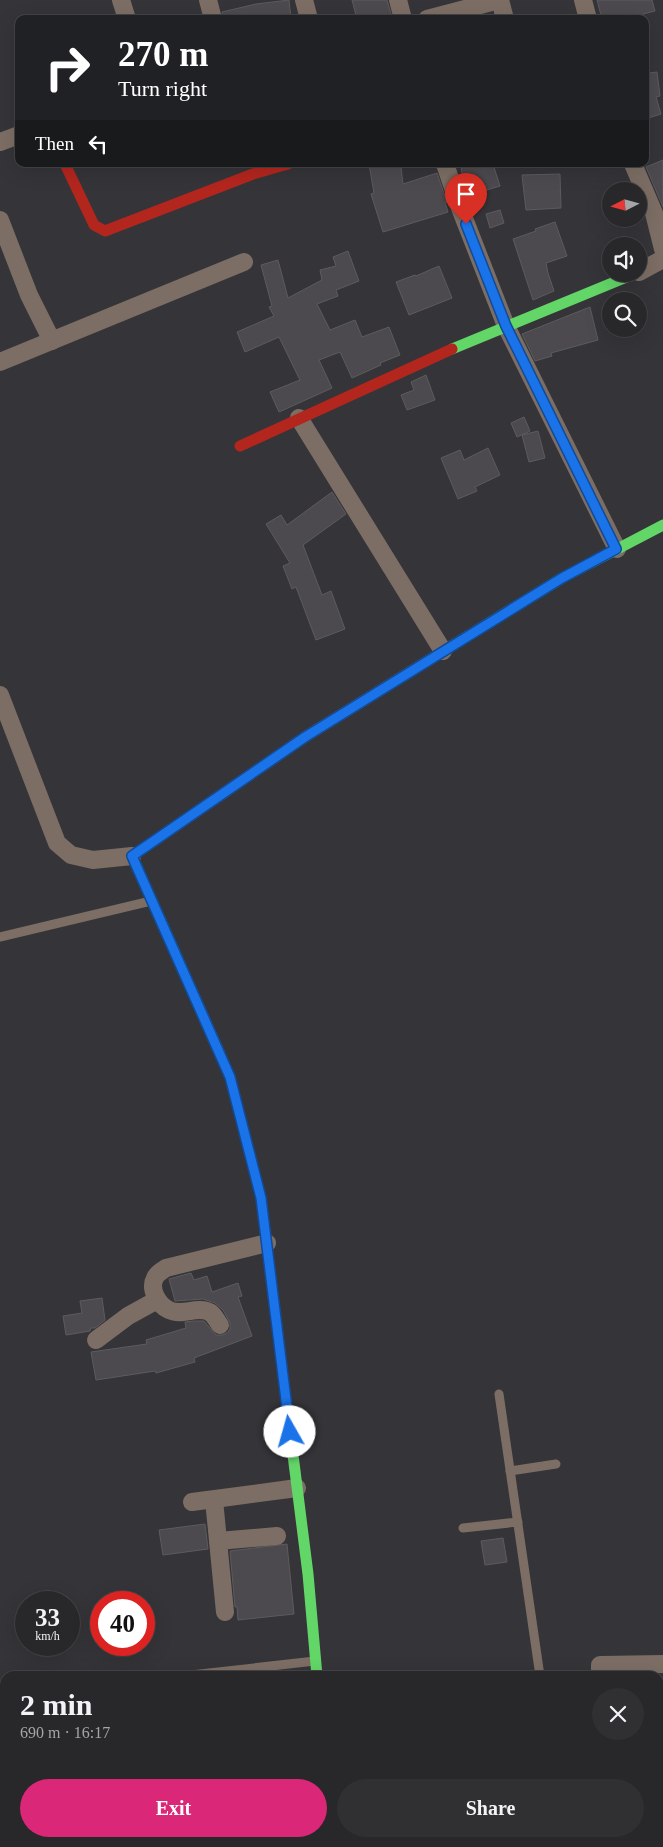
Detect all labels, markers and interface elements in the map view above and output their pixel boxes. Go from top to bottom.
icon: right [35,35,100,100]
text: 270 m [118,35,208,74]
text: Turn right [118,76,207,101]
icon: left [84,130,112,158]
text: Then [35,133,74,154]
pin [445,173,487,224]
icon: arrive [452,180,480,208]
north arrow [602,182,648,228]
map controls [602,182,647,337]
button: sound [602,237,647,282]
button: search [602,292,647,337]
position arrow [263,1405,315,1457]
speed limit sign: 40 [90,1591,155,1656]
text: 33 [35,1604,60,1631]
text: km/h [35,1629,60,1643]
text: 2 min [20,1688,93,1721]
button: close [592,1688,644,1740]
text: 690 m · 16:17 [20,1724,110,1741]
button: Exit [20,1779,327,1837]
button: Share [337,1779,644,1837]

